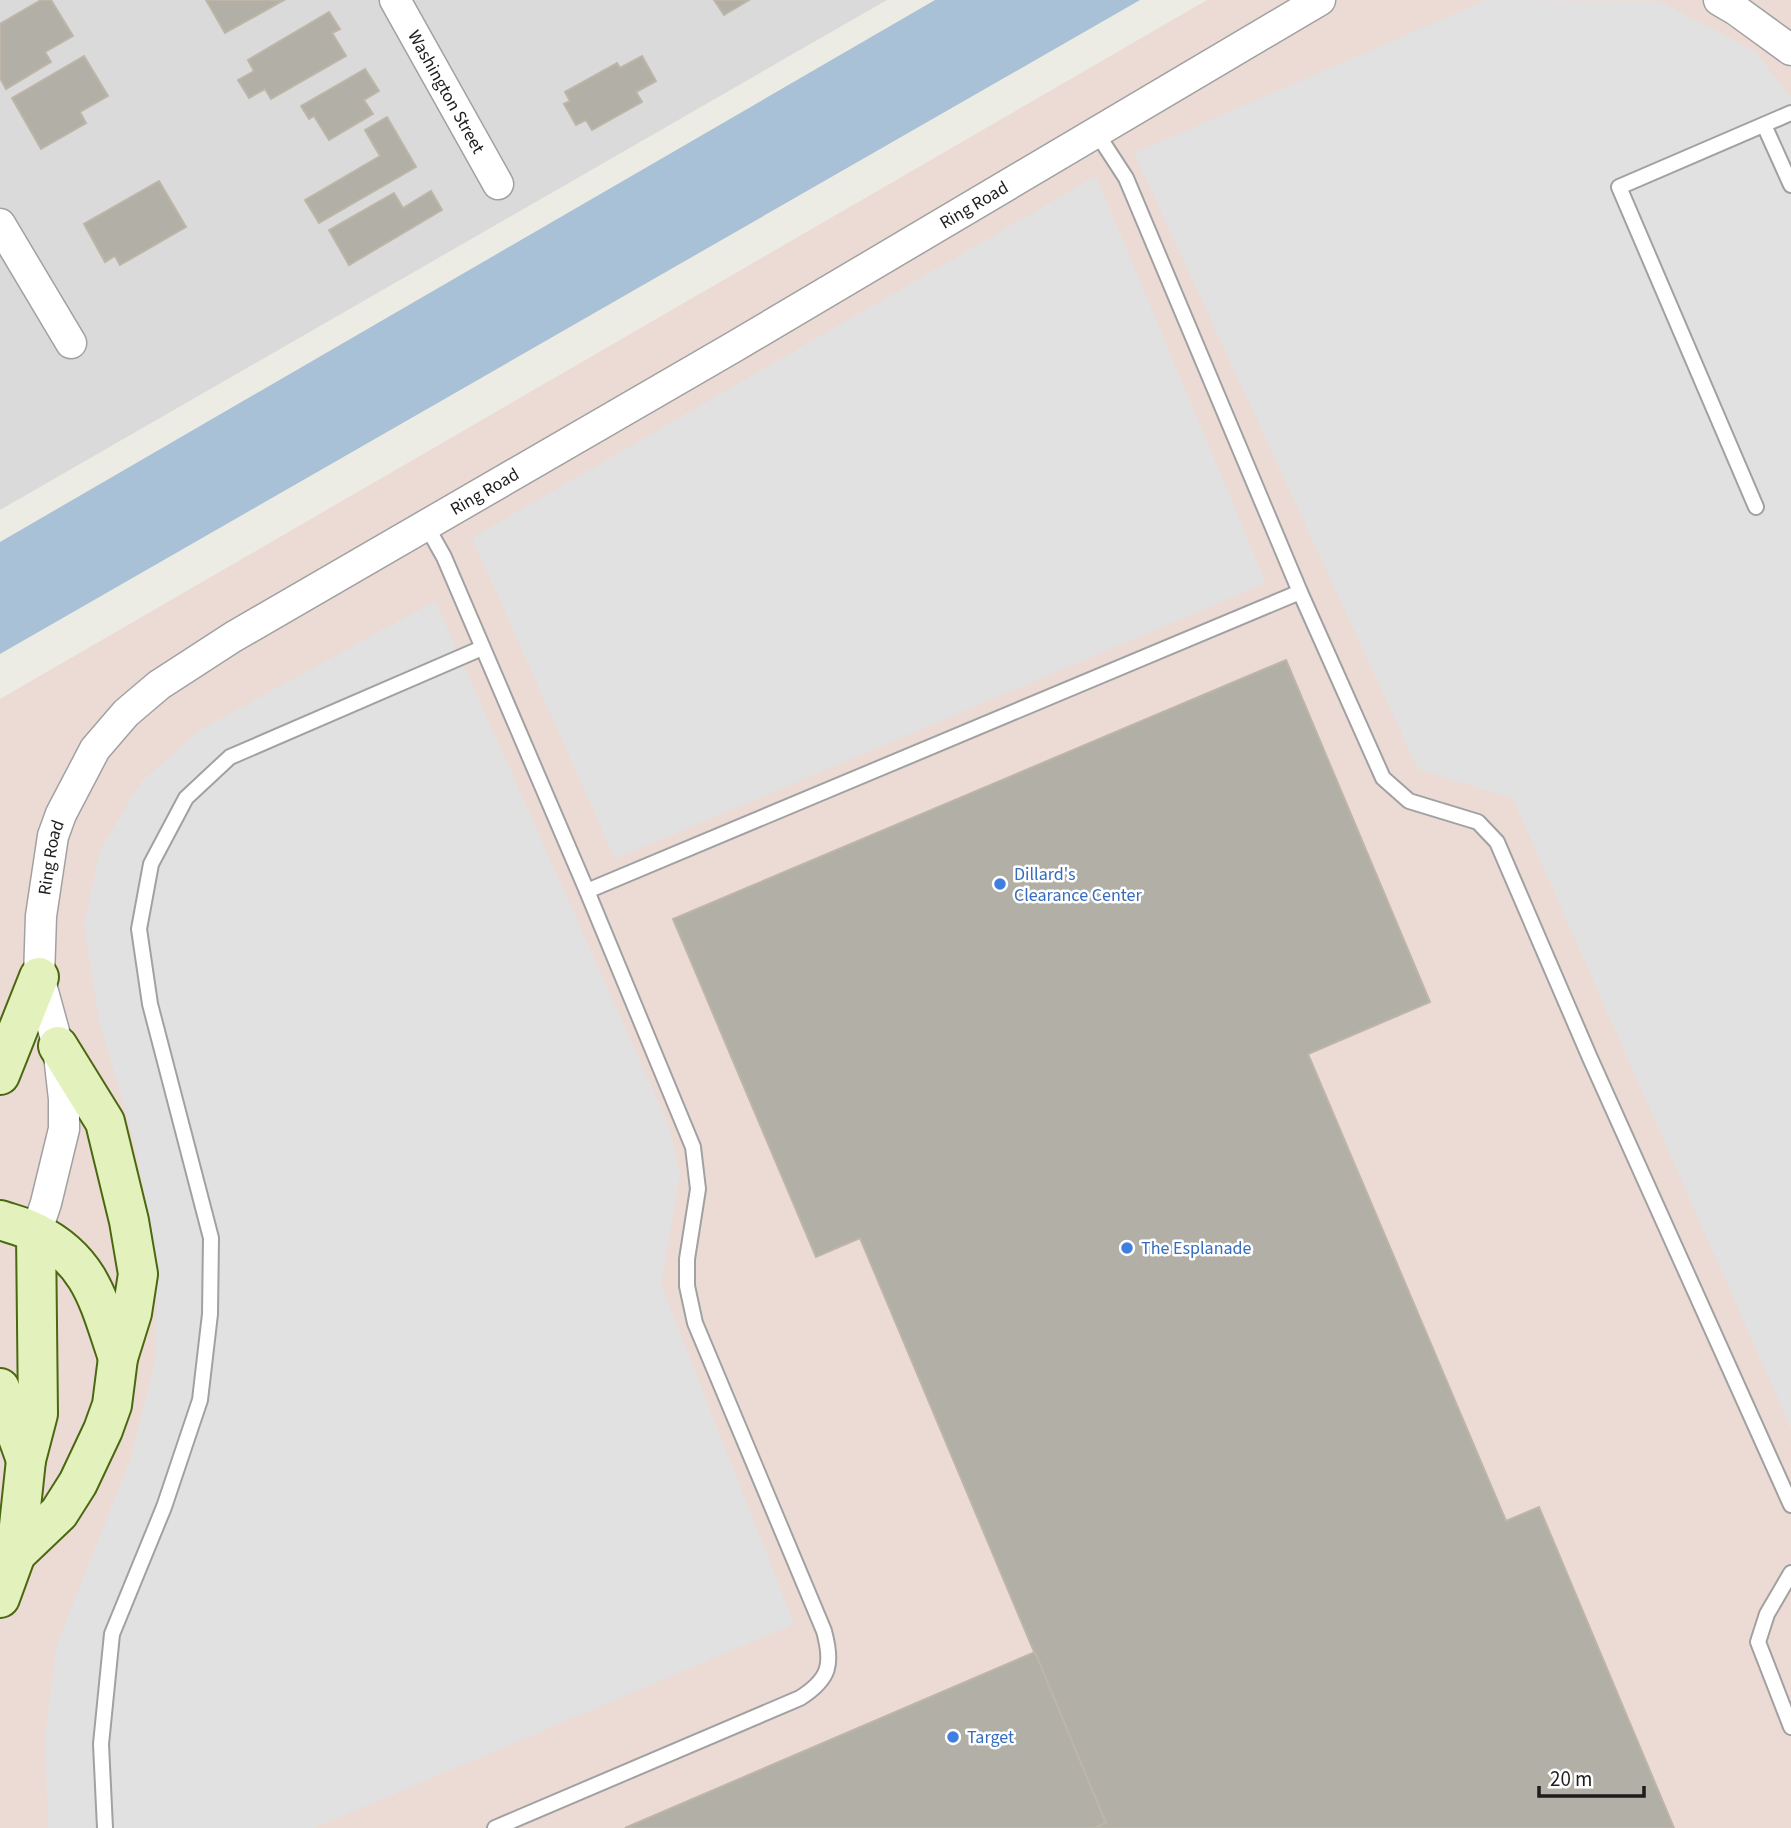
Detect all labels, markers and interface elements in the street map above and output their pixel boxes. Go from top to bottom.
street label: Washington Street [401,26,490,158]
street label: Ring Road [935,175,1013,235]
street label: Ring Road [446,462,524,522]
street label: Ring Road [32,817,71,897]
place label: Dillard's Clearance Center [1014,862,1143,908]
marker: Dillard's Clearance Center [992,876,1008,892]
place label: The Esplanade [1141,1236,1252,1261]
marker: The Esplanade [1119,1240,1135,1256]
place label: Target [967,1725,1014,1750]
marker: Target [945,1729,961,1745]
scale bar [1539,1755,1644,1799]
text: 20 m [1550,1764,1592,1794]

